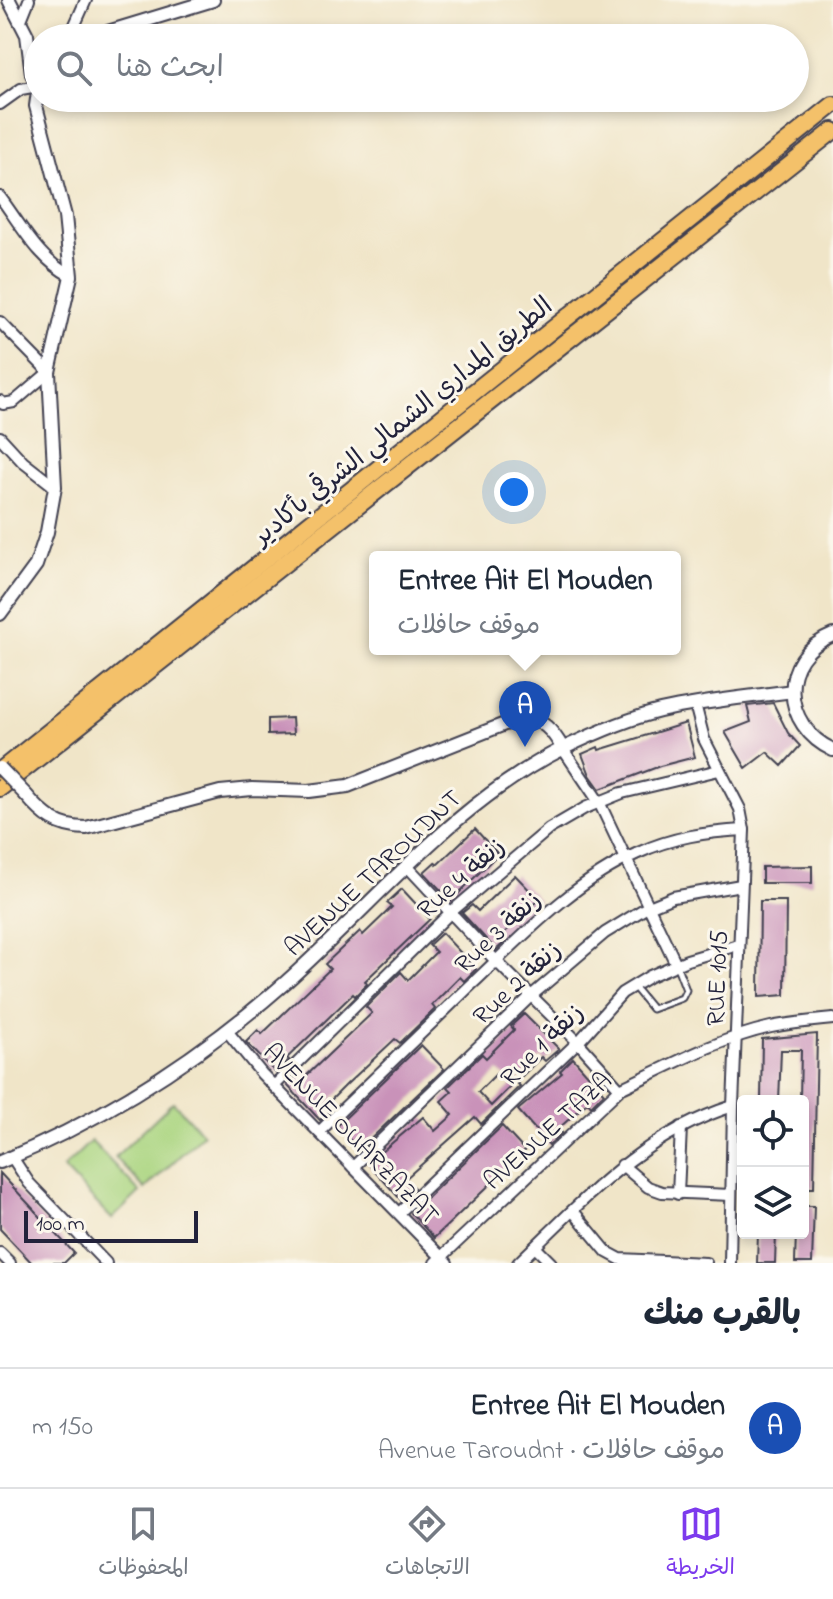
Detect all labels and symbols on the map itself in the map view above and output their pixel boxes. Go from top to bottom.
street label: الطريق المداري الشمالي الشرقي بأكادير [244,289,563,558]
your location [494,472,534,512]
pin: A [499,681,551,747]
street label: AVENUE TAROUDNT [277,782,471,967]
street label: Rue 4 زنقة [409,829,515,929]
street label: Rue 3 زنقة [447,883,551,984]
street label: RUE 1015 [698,929,740,1027]
street label: Rue 2 زنقة [465,933,571,1035]
street label: Rue 1 زنقة [493,996,594,1097]
street label: AVENUE OUARZAZAT [253,1035,447,1235]
street label: AVENUE TAZA [476,1064,622,1201]
scale bar [24,1207,198,1243]

